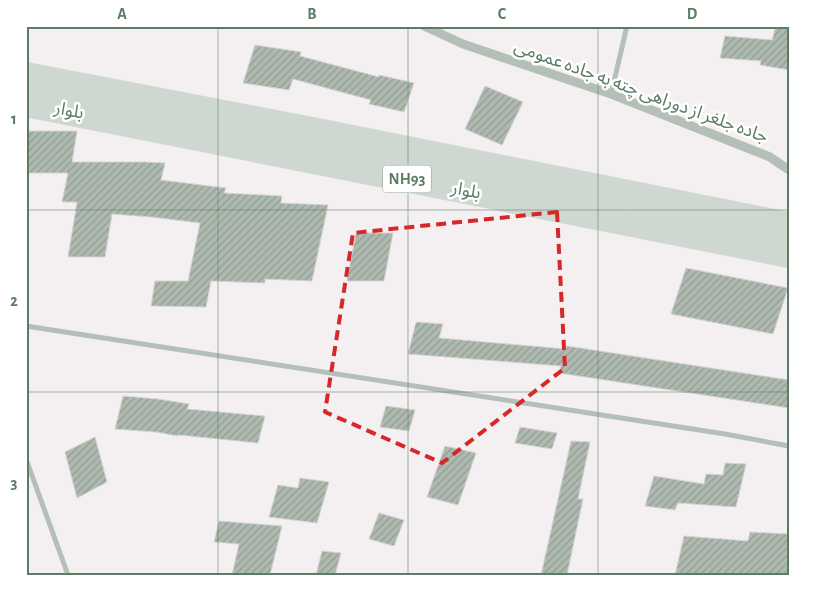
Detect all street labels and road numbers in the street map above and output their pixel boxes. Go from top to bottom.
street label: جاده جلغر از دوراهی چته به جاده عمومی [511,38,770,147]
street label: بلوار [52,99,85,124]
road number: NH93 [383,165,431,192]
street label: بلوار [449,179,482,204]

